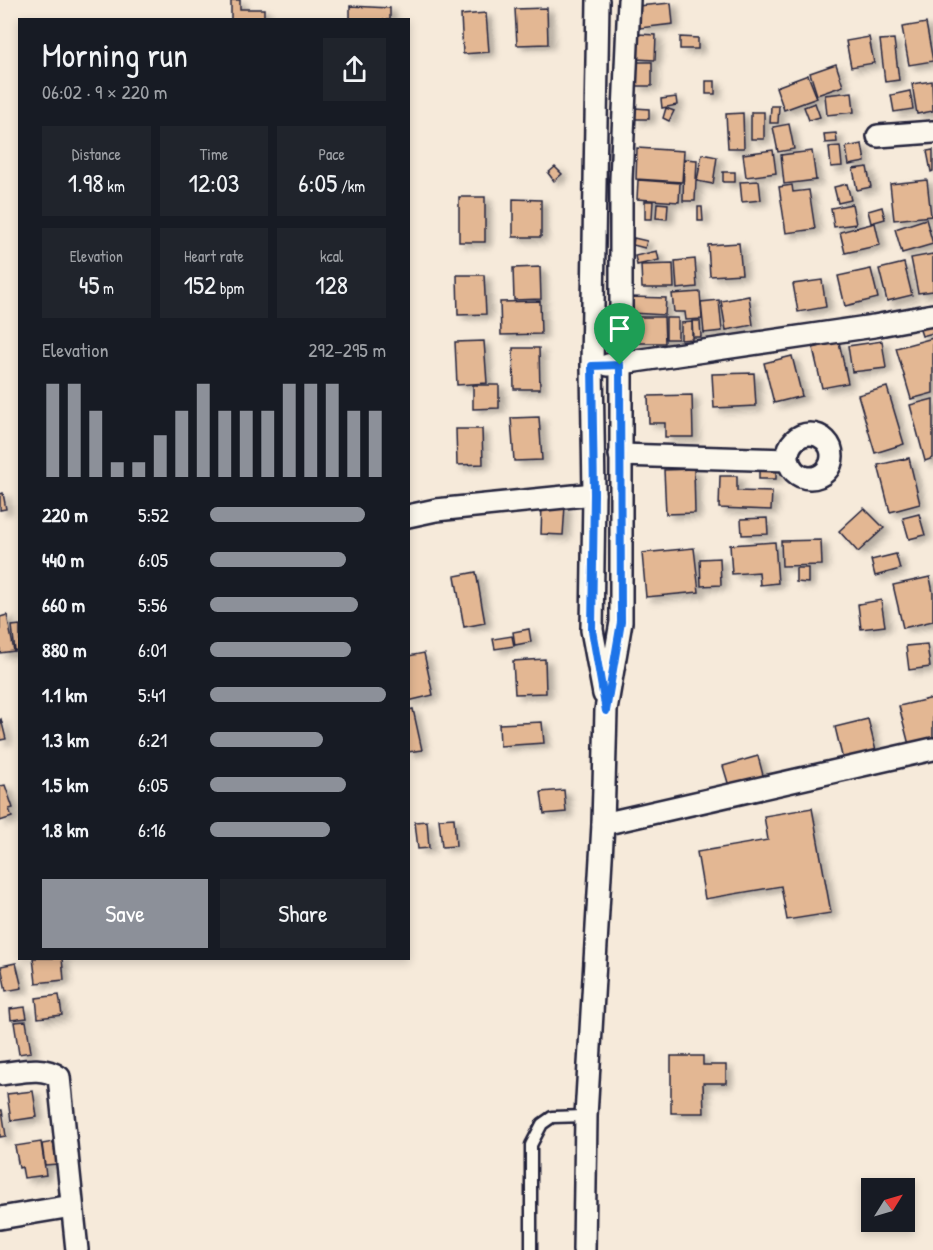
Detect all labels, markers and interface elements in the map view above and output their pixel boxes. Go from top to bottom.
text: Morning run [42,33,188,77]
button: share [323,38,386,101]
text: 06:02 · 9 × 220 m [42,78,167,105]
text: Distance [72,143,121,165]
text: Time [200,143,228,165]
text: Pace [318,143,345,165]
text: 1.98 [68,165,104,200]
text: 12:03 [189,165,239,200]
text: 6:05 [298,165,337,200]
text: km [104,175,125,197]
text: /km [337,175,365,197]
text: Elevation [70,245,123,267]
text: Heart rate [184,245,244,267]
text: kcal [320,245,343,267]
text: 45 [79,267,99,302]
text: 152 [184,267,216,302]
text: 128 [315,267,348,302]
text: m [99,277,114,299]
text: bpm [216,277,244,299]
pin [594,303,645,365]
icon: arrive [603,312,636,345]
text: Elevation [42,336,108,363]
text: 292–295 m [308,336,386,363]
text: 220 m [42,501,88,528]
text: 5:52 [138,501,169,528]
text: 440 m [42,546,84,573]
text: 6:05 [138,546,168,573]
text: 660 m [42,591,85,618]
text: 5:56 [138,591,168,618]
text: 880 m [42,636,86,663]
text: 6:01 [138,636,167,663]
text: 1.1 km [42,681,87,708]
text: 5:41 [138,681,166,708]
text: 1.3 km [42,726,89,753]
text: 6:21 [138,726,167,753]
text: 1.5 km [42,771,89,798]
text: 6:05 [138,771,168,798]
text: 1.8 km [42,816,89,843]
text: 6:16 [138,816,166,843]
button: Save [42,879,208,948]
button: Share [220,879,386,948]
north arrow [861,1178,915,1232]
map controls [861,1178,915,1232]

